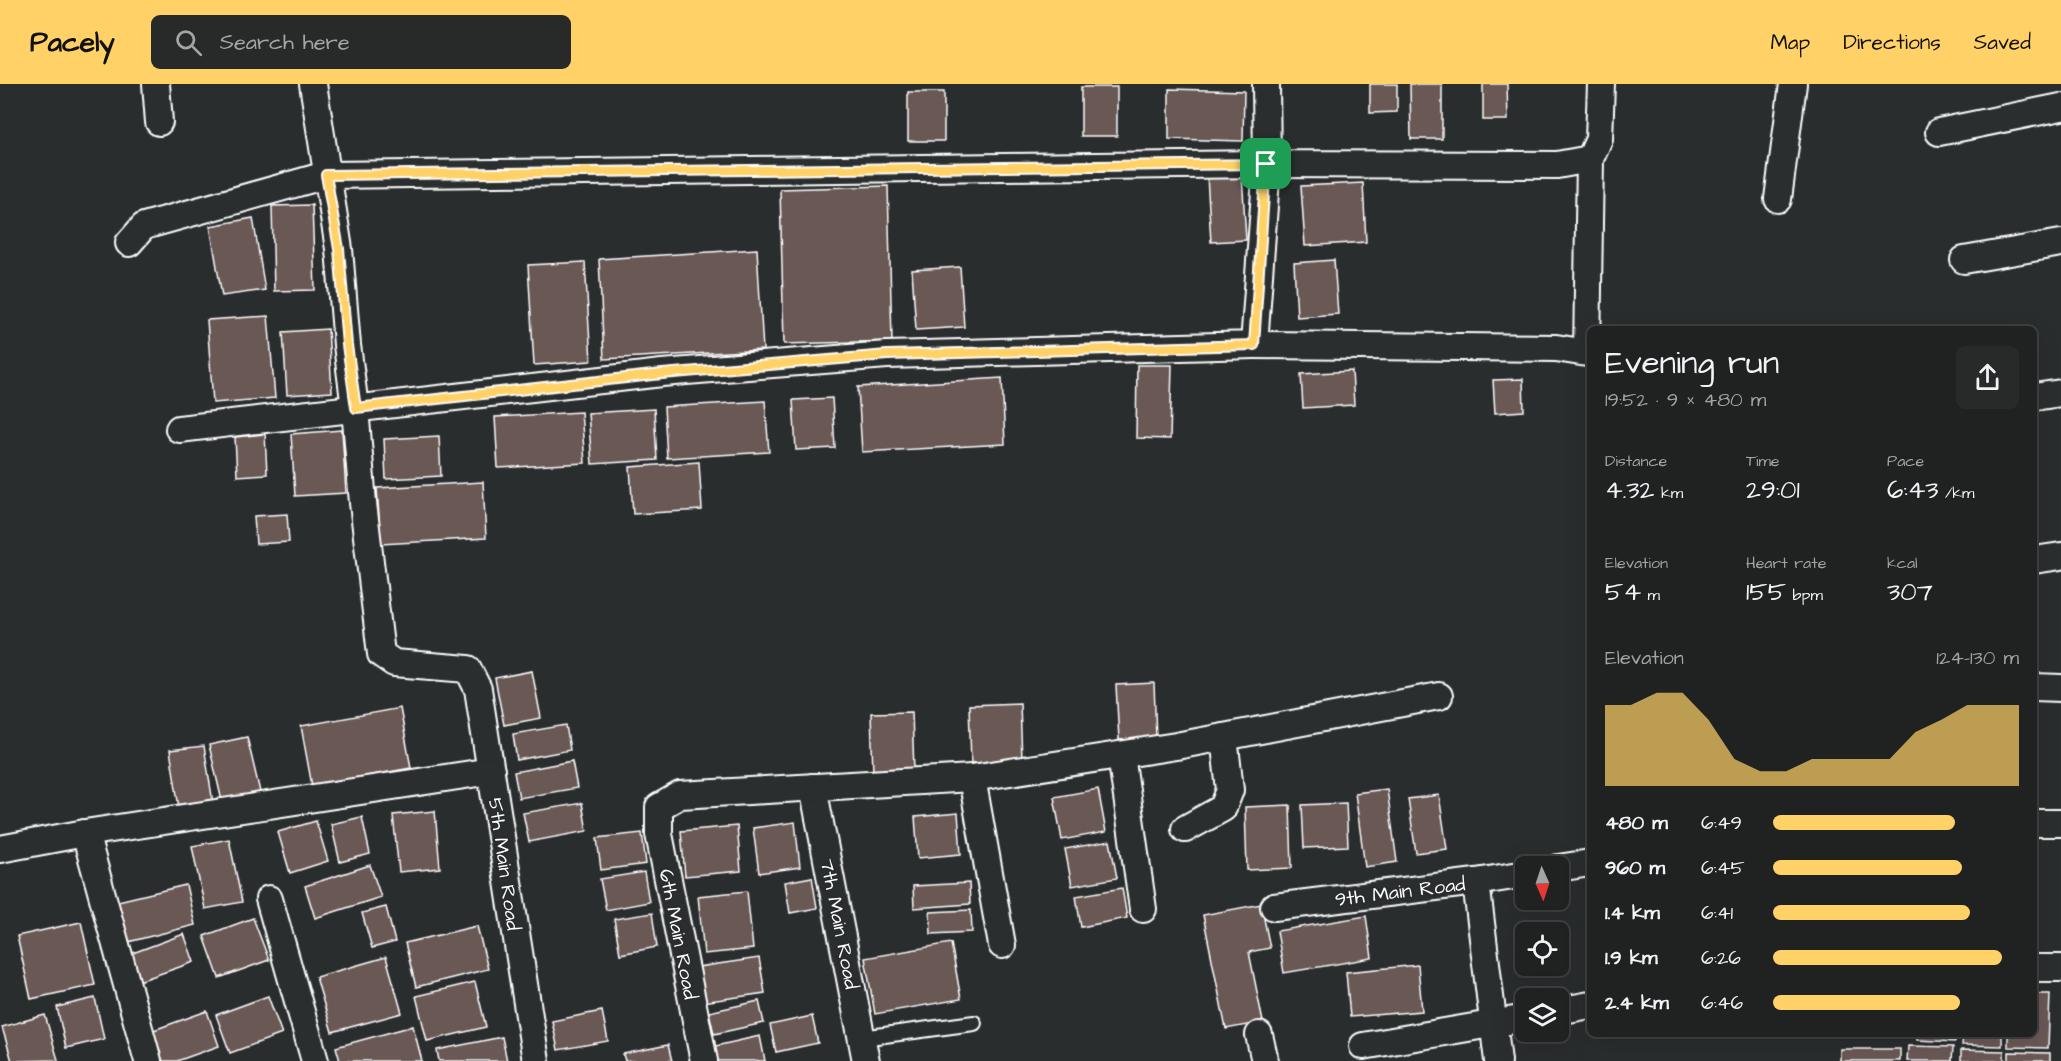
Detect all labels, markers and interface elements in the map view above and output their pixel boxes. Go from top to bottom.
search box [151,15,571,69]
text: Pacely [30,23,115,62]
icon: search [172,26,205,59]
text: Search here [220,27,350,58]
text: Map [1770,28,1810,57]
text: Directions [1843,28,1941,57]
text: Saved [1974,28,2031,57]
pin [1240,138,1291,189]
icon: arrive [1249,147,1282,180]
text: Evening run [1605,340,1779,386]
button: share [1956,346,2019,409]
text: 19:52 · 9 × 480 m [1605,386,1766,414]
text: Distance [1605,450,1667,472]
text: Time [1746,450,1780,472]
text: Pace [1887,450,1924,472]
text: 4.32 [1605,472,1654,508]
text: 29:01 [1746,472,1800,508]
text: 6:43 [1887,472,1939,508]
text: km [1654,482,1683,504]
text: /km [1939,482,1975,504]
text: Elevation [1605,552,1668,574]
text: Heart rate [1746,552,1826,574]
text: kcal [1887,552,1918,574]
text: 54 [1605,574,1641,610]
text: 155 [1746,574,1786,610]
text: 307 [1887,574,1933,610]
text: m [1641,584,1660,606]
text: bpm [1786,584,1823,606]
text: Elevation [1605,644,1684,672]
text: 124–130 m [1936,644,2019,672]
street label: 5th Main Road [481,796,527,932]
text: 480 m [1605,809,1668,837]
text: 6:49 [1701,809,1742,837]
text: 960 m [1605,854,1665,882]
text: 6:45 [1701,854,1745,882]
north arrow [1515,856,1569,910]
map controls [1515,856,1569,1042]
street label: 7th Main Road [813,857,865,992]
street label: 6th Main Road [652,867,704,1002]
street label: 9th Main Road [1333,870,1467,914]
text: 1.4 km [1605,899,1660,927]
text: 6:41 [1701,899,1733,927]
button: locate [1515,922,1569,976]
text: 1.9 km [1605,944,1658,972]
text: 6:26 [1701,944,1741,972]
button: layers [1515,988,1569,1042]
text: 2.4 km [1605,989,1669,1017]
text: 6:46 [1701,989,1743,1017]

